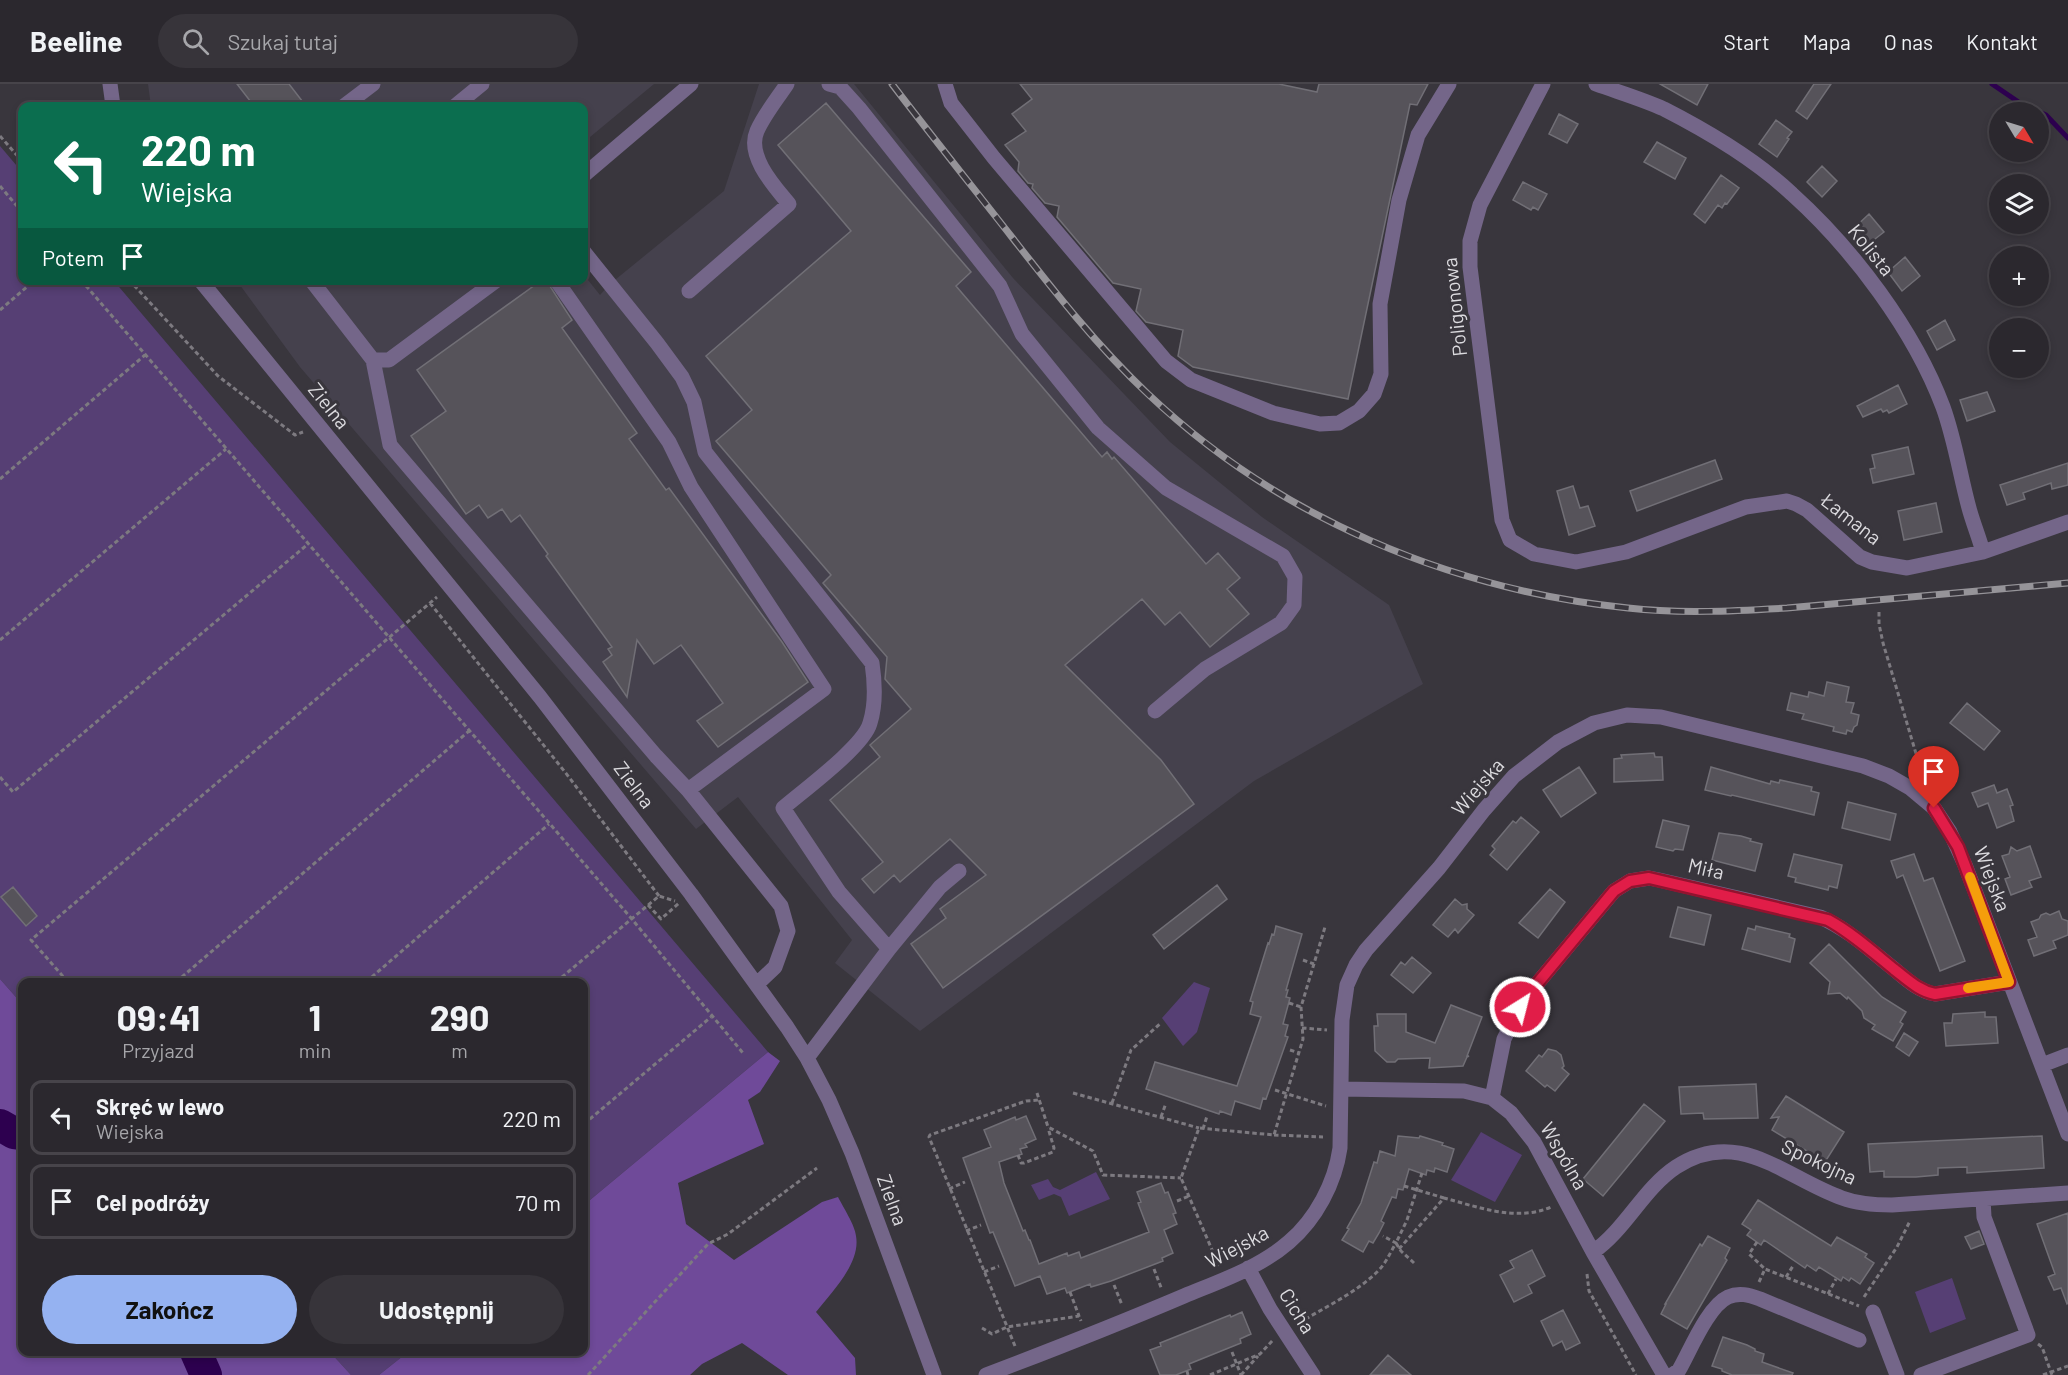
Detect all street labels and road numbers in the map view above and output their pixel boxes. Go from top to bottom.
street label: Kolista [1844,219,1900,280]
street label: Poligonowa [1437,256,1471,358]
street label: Zielna [304,377,356,433]
street label: Łamana [1816,487,1887,549]
street label: Wiejska [1446,753,1509,820]
street label: Zielna [609,756,660,813]
street label: Wiejska [1970,843,2016,915]
street label: Miła [1686,852,1727,884]
street label: Wspólna [1536,1117,1594,1194]
street label: Spokojna [1778,1133,1861,1189]
street label: Zielna [873,1171,913,1228]
street label: Wiejska [1201,1220,1272,1273]
street label: Cicha [1275,1283,1321,1337]

